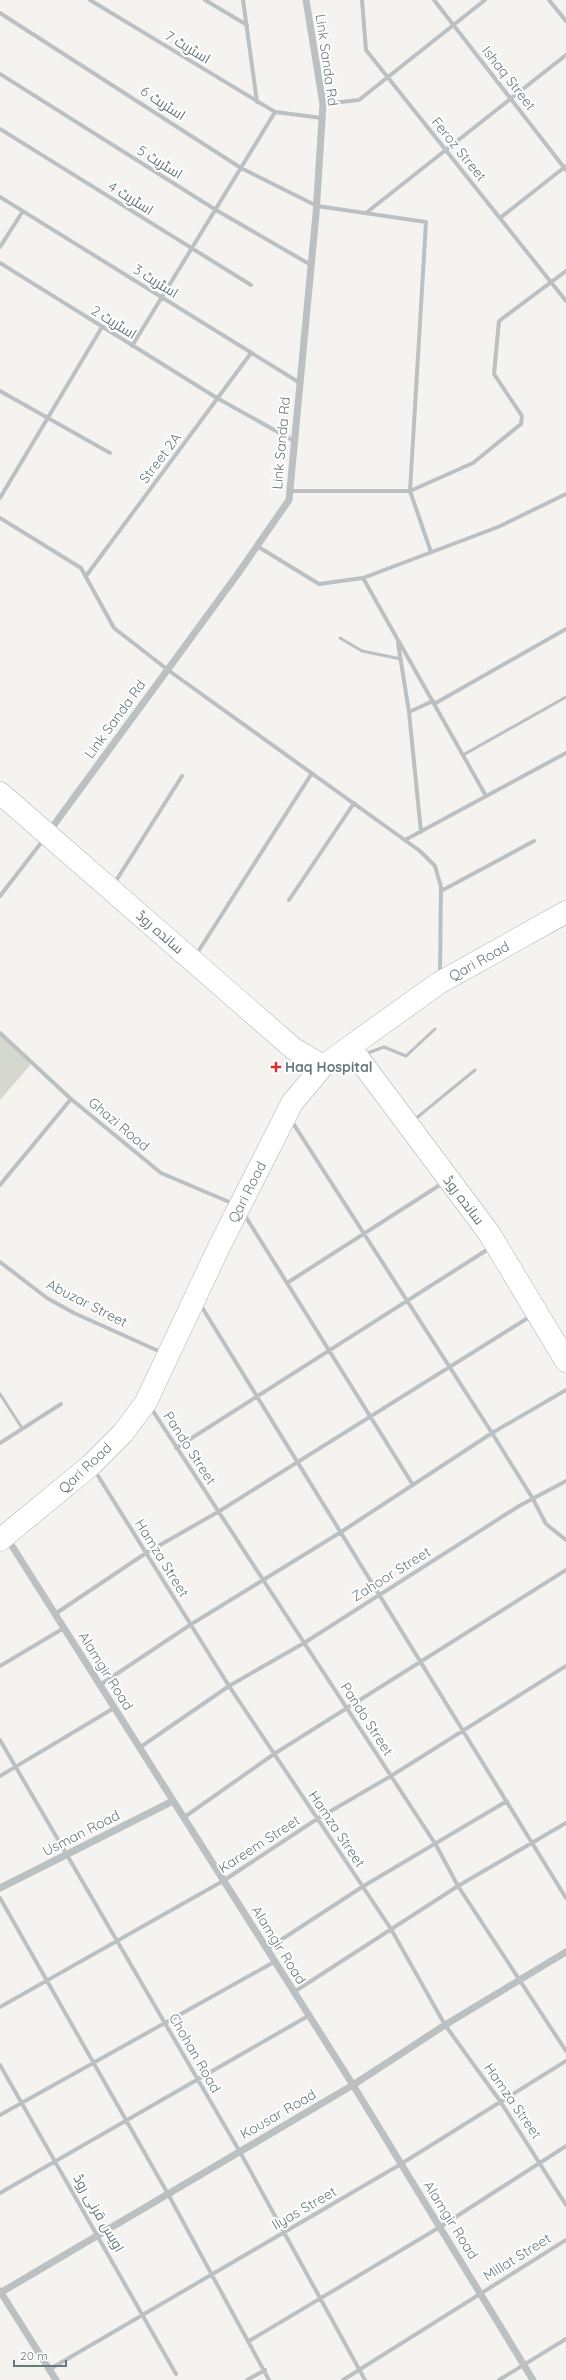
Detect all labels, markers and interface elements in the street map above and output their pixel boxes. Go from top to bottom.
street label: Link Sanda Rd [312,13,342,107]
street label: اسٹریٹ 7 [162,26,214,68]
street label: Ishaq Street [478,42,540,114]
street label: اسٹریٹ 6 [137,82,189,124]
street label: Feroz Street [428,113,491,185]
street label: اسٹریٹ 5 [134,141,186,183]
street label: اسٹریٹ 4 [105,177,157,219]
street label: اسٹریٹ 3 [130,260,182,302]
street label: اسٹریٹ 2 [88,301,140,343]
street label: Link Sanda Rd [268,396,294,490]
street label: Street 2A [135,429,185,487]
street label: Link Sanda Rd [80,676,150,762]
street label: ساندہ روڈ [133,907,187,957]
street label: Qari Road [446,937,512,985]
place label: Haq Hospital [285,1058,373,1076]
marker: Haq Hospital [270,1061,282,1073]
street label: Ghazi Road [85,1093,153,1155]
street label: Qari Road [224,1158,270,1226]
street label: ساندہ روڈ [440,1172,488,1228]
street label: Abuzar Street [44,1275,131,1331]
street label: Pando Street [160,1408,221,1488]
street label: Qari Road [55,1439,115,1497]
street label: Hamza Street [131,1516,193,1601]
street label: Zahoor Street [348,1542,434,1605]
street label: Alamgir Road [75,1628,137,1714]
street label: Pando Street [337,1679,398,1759]
street label: Hamza Street [305,1787,369,1871]
street label: Usman Road [39,1806,123,1860]
street label: Kareem Street [215,1811,303,1877]
street label: Alamgir Road [248,1902,310,1988]
street label: Chohan Road [165,2010,225,2096]
street label: Hamza Street [480,2060,546,2143]
street label: Kousar Road [237,2085,319,2143]
street label: اویس قرنی روڈ [69,2171,129,2255]
street label: Alamgir Road [420,2177,482,2263]
street label: Ilyas Street [268,2182,340,2234]
street label: Millat Street [480,2229,554,2285]
scale bar [14,2342,66,2368]
text: 20 m [20,2348,48,2363]

